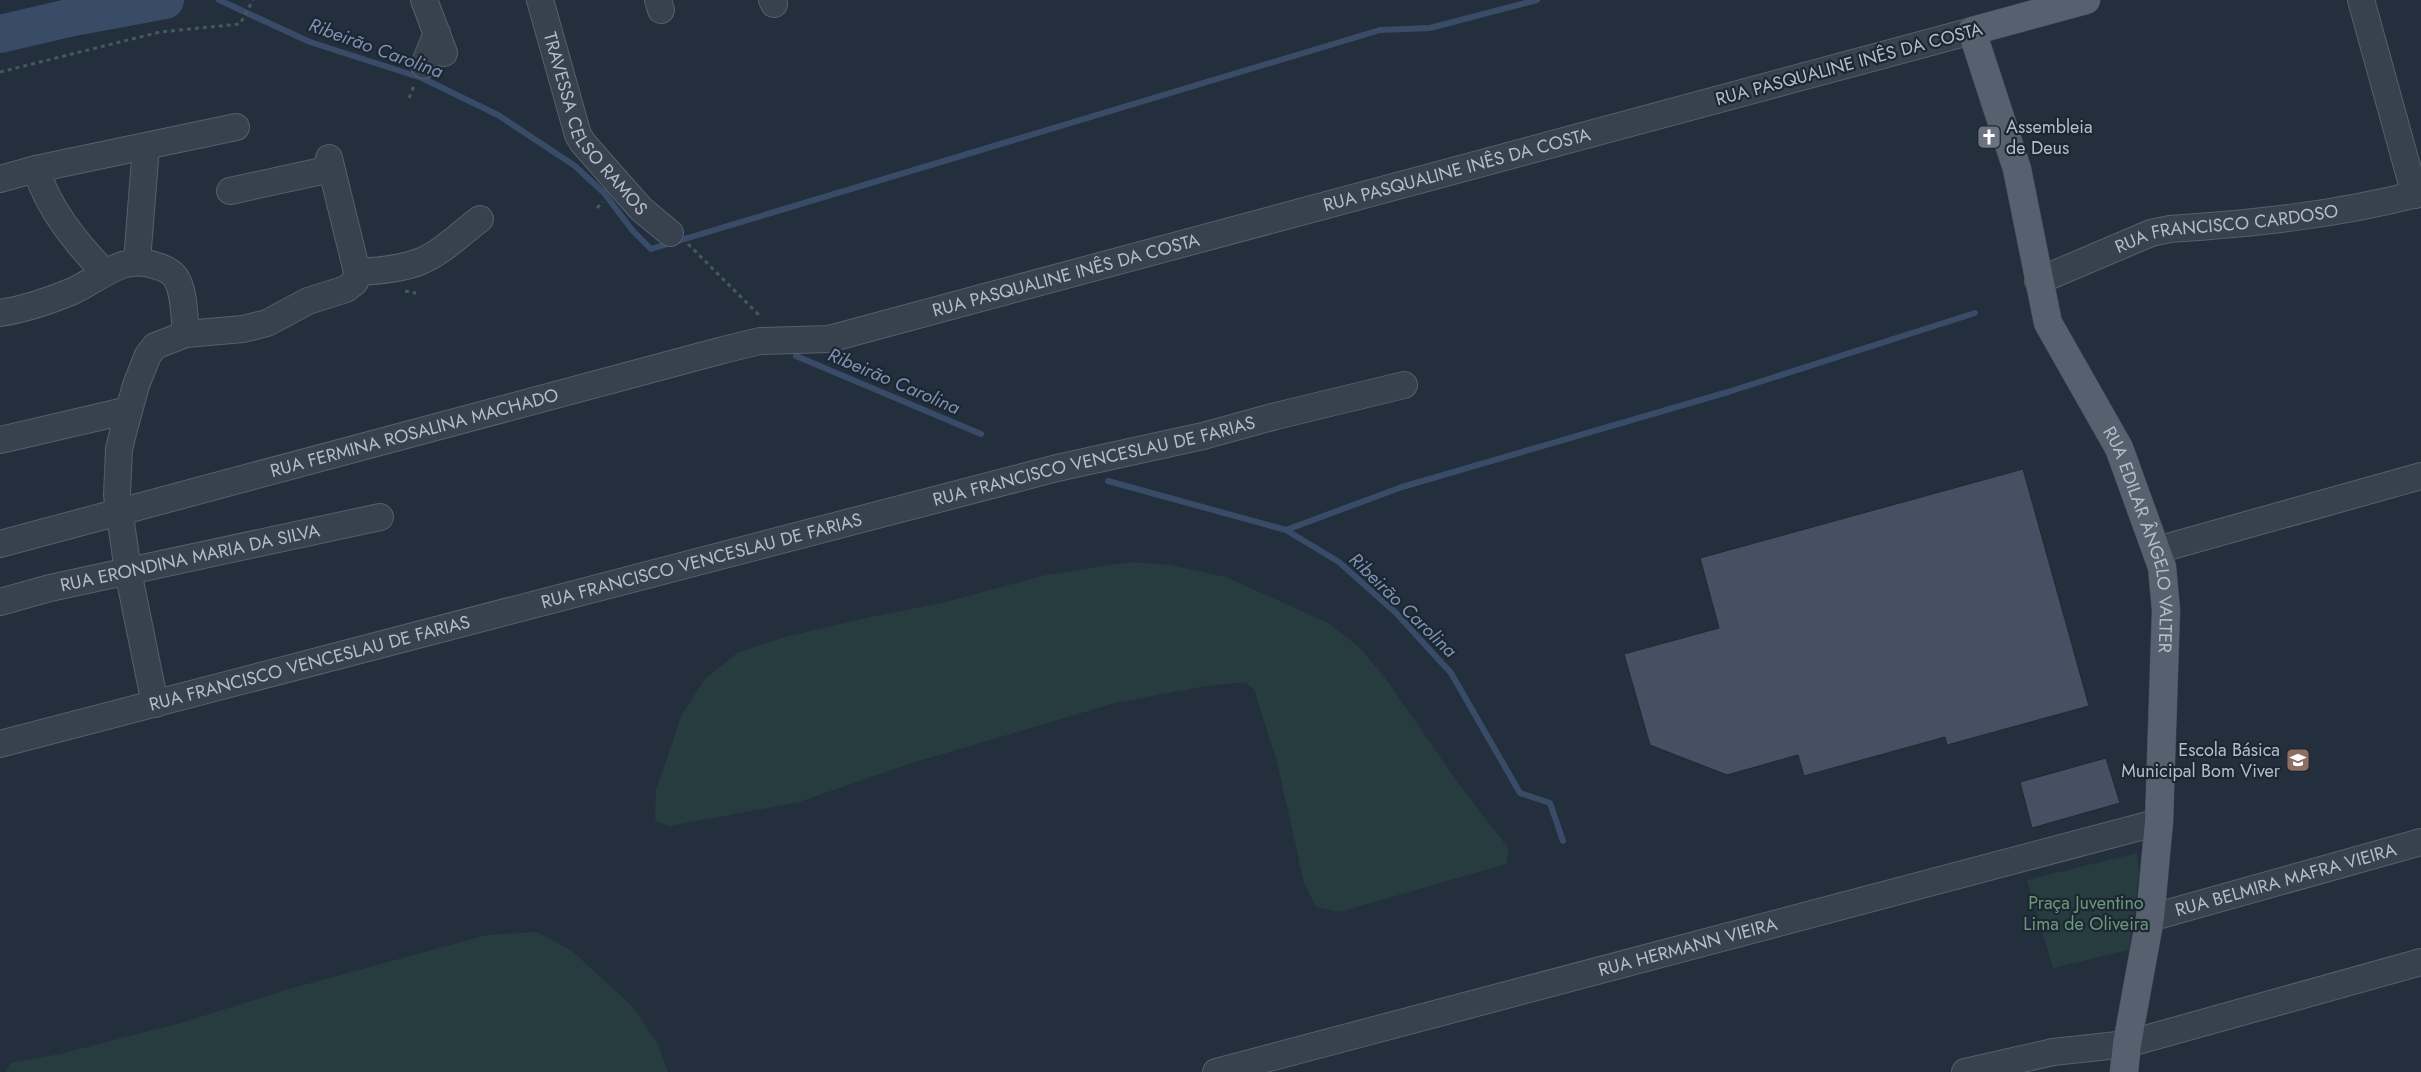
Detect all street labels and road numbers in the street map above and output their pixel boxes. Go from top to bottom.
street label: RUA PASQUALINE INÊS DA COSTA [1713,16,1986,112]
street label: TRAVESSA CELSO RAMOS [537,29,654,221]
street label: RUA PASQUALINE INÊS DA COSTA [1320,121,1594,218]
street label: RUA FRANCISCO CARDOSO [2111,198,2340,260]
street label: RUA PASQUALINE INÊS DA COSTA [929,227,1202,324]
street label: RUA FERMINA ROSALINA MACHADO [267,382,561,484]
street label: RUA FRANCISCO VENCESLAU DE FARIAS [930,409,1258,513]
street label: RUA EDILAR ÂNGELO VALTER [2096,422,2179,653]
street label: RUA FRANCISCO VENCESLAU DE FARIAS [538,506,865,615]
street label: RUA ERONDINA MARIA DA SILVA [58,517,322,598]
street label: RUA FRANCISCO VENCESLAU DE FARIAS [146,609,473,718]
street label: RUA BELMIRA MAFRA VIEIRA [2172,837,2399,923]
street label: RUA HERMANN VIEIRA [1595,911,1780,983]

